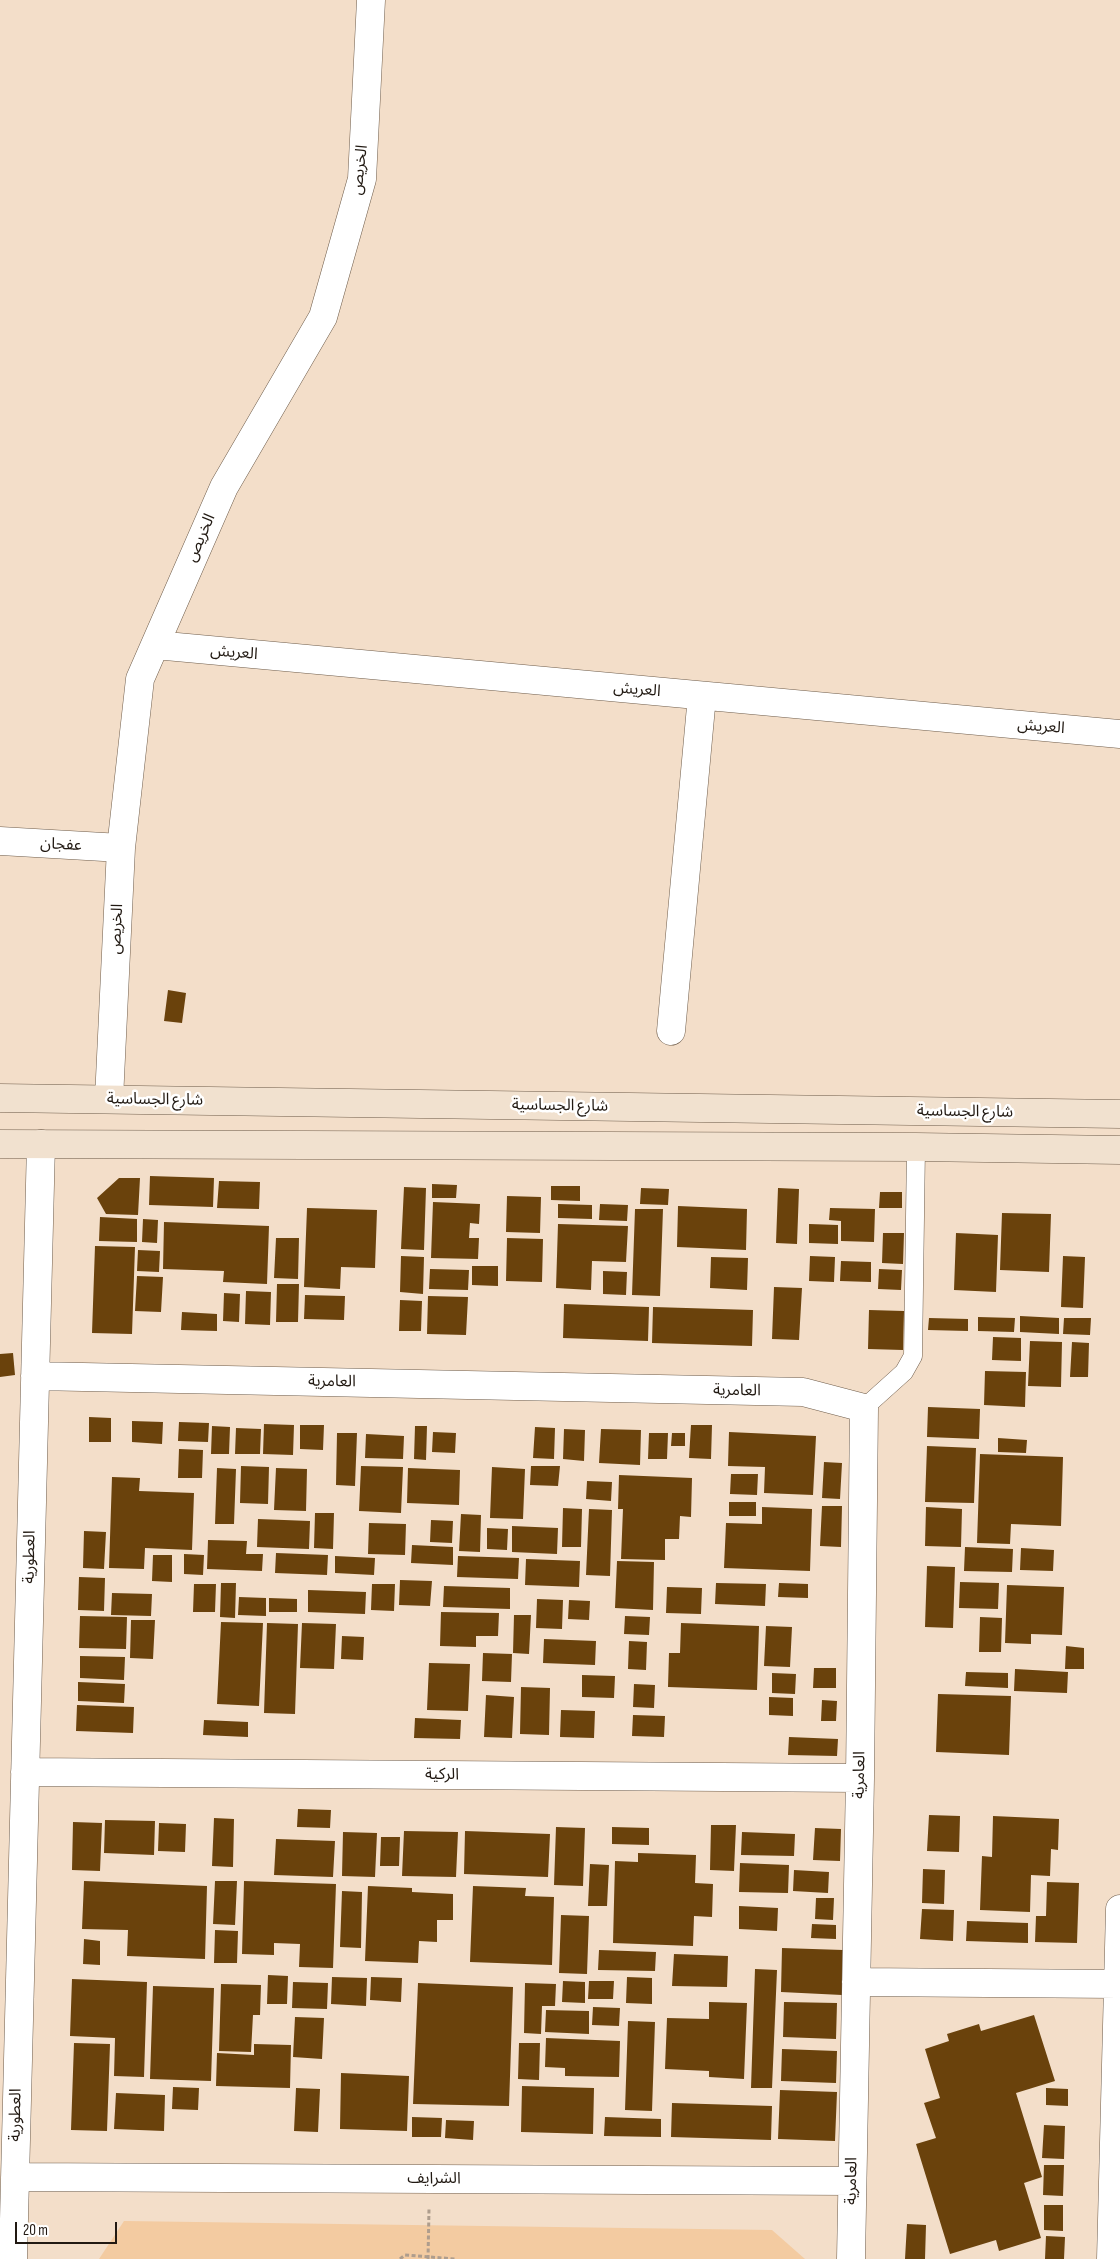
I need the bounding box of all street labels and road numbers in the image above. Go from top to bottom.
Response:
street label: الخريص [347,144,373,196]
street label: الخريص [182,511,220,565]
street label: العريش [210,641,258,665]
street label: العريش [613,678,661,702]
street label: العريش [1017,715,1065,739]
street label: عفجان [40,834,82,856]
street label: الخريص [106,903,128,955]
street label: شارع الجساسية [107,1090,203,1110]
street label: شارع الجساسية [512,1096,608,1116]
street label: شارع الجساسية [917,1102,1013,1122]
street label: العامرية [308,1372,356,1392]
street label: العامرية [713,1381,761,1401]
street label: العطورية [20,1530,40,1584]
street label: العامرية [850,1751,870,1799]
street label: الركية [425,1765,459,1785]
street label: العطورية [6,2088,26,2142]
street label: العامرية [842,2157,862,2205]
street label: الشرايف [407,2169,461,2189]

